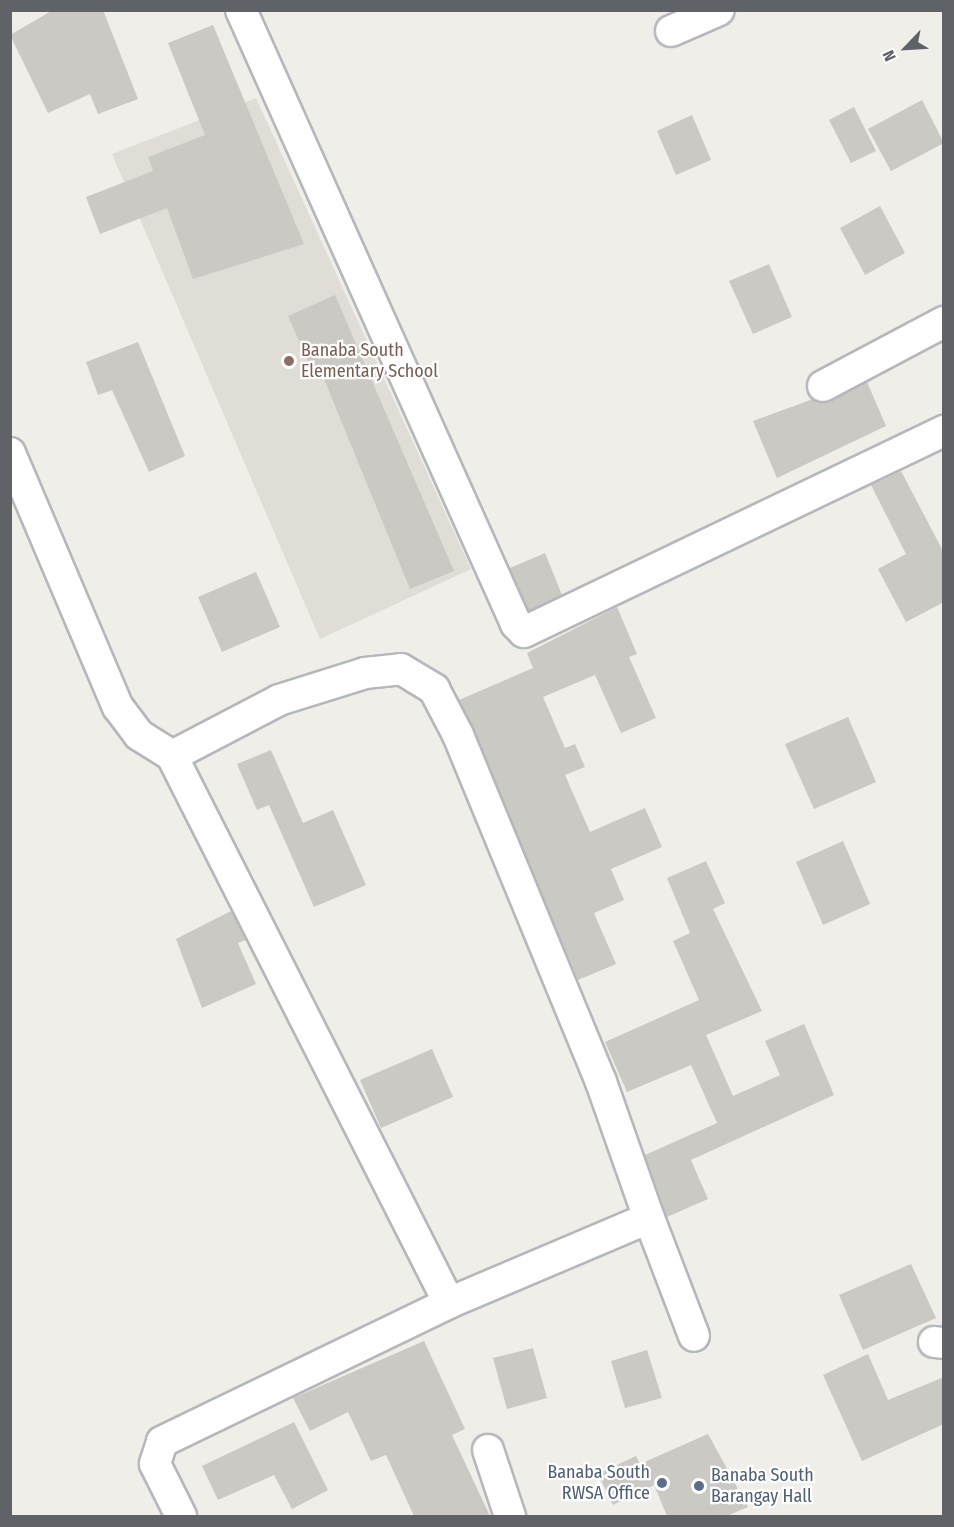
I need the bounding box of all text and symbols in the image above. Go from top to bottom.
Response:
north arrow [876,18,936,78]
text: N [879,47,900,64]
place label: Banaba South Elementary School [301,340,438,382]
marker: Banaba South Elementary School [282,354,296,368]
place label: Banaba South RWSA Office [547,1462,650,1504]
place label: Banaba South Barangay Hall [711,1465,814,1508]
marker: Banaba South RWSA Office [655,1476,669,1490]
marker: Banaba South Barangay Hall [692,1479,706,1493]

